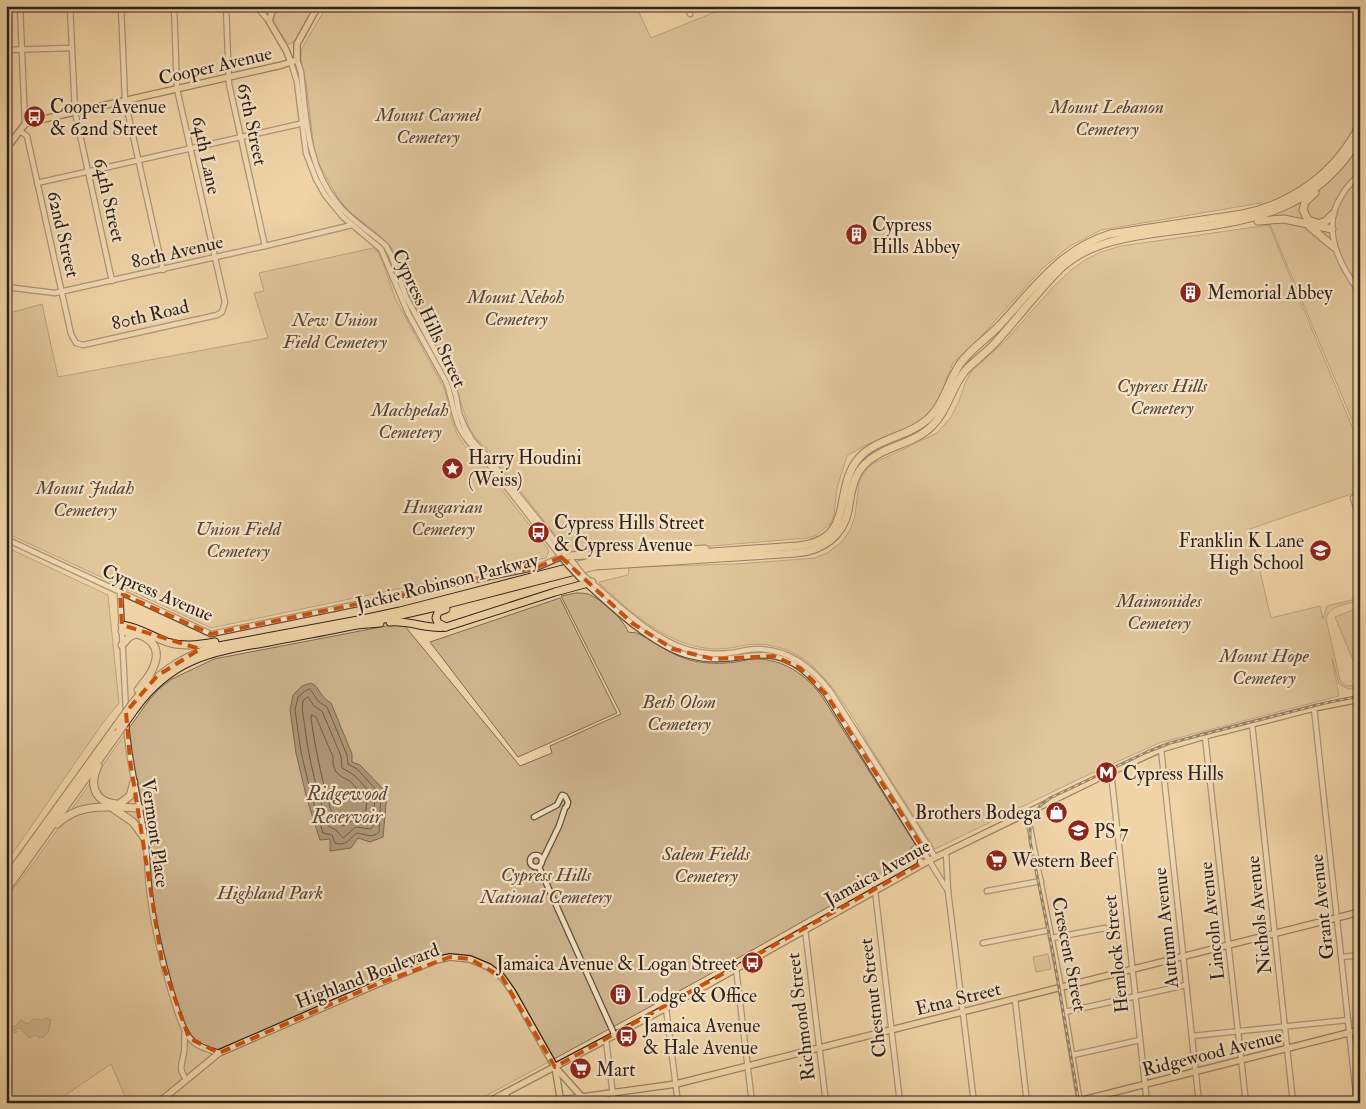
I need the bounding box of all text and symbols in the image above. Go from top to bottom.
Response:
street label: Cooper Avenue [156,41,275,92]
street label: 65th Street [232,81,272,168]
place label: Cooper Avenue & 62nd Street [50,95,166,141]
park label: Mount Lebanon Cemetery [1049,95,1164,141]
park label: Mount Carmel Cemetery [375,103,482,149]
bus stop icon: Cooper Avenue & 62nd Street [22,105,46,129]
street label: 64th Lane [186,114,226,197]
street label: 64th Street [88,156,130,245]
street label: 62nd Street [41,189,85,280]
place label: Cypress Hills Abbey [872,213,961,259]
building icon: Cypress Hills Abbey [844,223,868,247]
street label: 80th Avenue [129,230,226,274]
street label: Cypress Hills Street [386,245,472,392]
building icon: Memorial Abbey [1179,280,1203,304]
place label: Memorial Abbey [1207,281,1333,305]
park label: Mount Neboh Cemetery [466,285,565,331]
street label: 80th Road [109,294,192,335]
park label: New Union Field Cemetery [282,308,388,354]
park label: Cypress Hills Cemetery [1117,374,1208,420]
park label: Machpelah Cemetery [370,398,449,444]
place label: Harry Houdini (Weiss) [468,446,581,492]
place icon: Harry Houdini (Weiss) [440,456,464,480]
park label: Mount Judah Cemetery [35,476,134,522]
park label: Hungarian Cemetery [402,495,483,541]
place label: Cypress Hills Street & Cypress Avenue [554,511,704,558]
park label: Union Field Cemetery [195,517,282,563]
bus stop icon: Cypress Hills Street & Cypress Avenue [526,521,550,545]
place label: Franklin K Lane High School [1178,529,1304,575]
school or university icon: Franklin K Lane High School [1308,539,1332,563]
street label: Jackie Robinson Parkway [353,548,541,616]
street label: Cypress Avenue [98,559,217,628]
park label: Maimonides Cemetery [1115,589,1202,635]
park label: Mount Hope Cemetery [1218,644,1309,690]
park label: Beth Olom Cemetery [641,690,716,736]
metro station icon: Cypress Hills [1095,761,1119,785]
place label: Cypress Hills [1123,762,1224,787]
street label: Vermont Place [135,777,175,889]
water label: Ridgewood Reservoir [306,781,389,829]
shop icon: Brothers Bodega [1045,800,1069,824]
place label: Brothers Bodega [915,801,1041,825]
school or university icon: PS 7 [1066,819,1090,843]
place label: PS 7 [1094,820,1129,844]
street label: Jamaica Avenue [820,834,935,912]
park label: Salem Fields Cemetery [661,842,751,888]
supermarket icon: Western Beef [984,848,1008,872]
place label: Western Beef [1011,849,1116,873]
street label: Grant Avenue [1305,853,1339,961]
street label: Nichols Avenue [1241,854,1277,975]
street label: Lincoln Avenue [1194,860,1230,981]
park label: Cypress Hills National Cemetery [479,863,612,909]
street label: Autumn Avenue [1148,866,1184,990]
park label: Highland Park [216,881,323,905]
street label: Hemlock Street [1098,894,1134,1014]
street label: Crescent Street [1046,895,1092,1014]
street label: Highland Boulevard [292,937,443,1014]
street label: Chestnut Street [854,937,892,1059]
bus stop icon: Jamaica Avenue & Logan Street [741,951,765,975]
street label: Richmond Street [781,951,821,1082]
place label: Jamaica Avenue & Logan Street [495,952,737,976]
street label: Etna Street [913,977,1003,1021]
building icon: Lodge & Office [609,983,633,1007]
place label: Lodge & Office [637,984,757,1008]
place label: Jamaica Avenue & Hale Avenue [642,1014,760,1060]
bus stop icon: Jamaica Avenue & Hale Avenue [615,1024,639,1048]
street label: Ridgewood Avenue [1140,1024,1285,1082]
supermarket icon: Mart [568,1057,592,1081]
place label: Mart [596,1058,635,1082]

